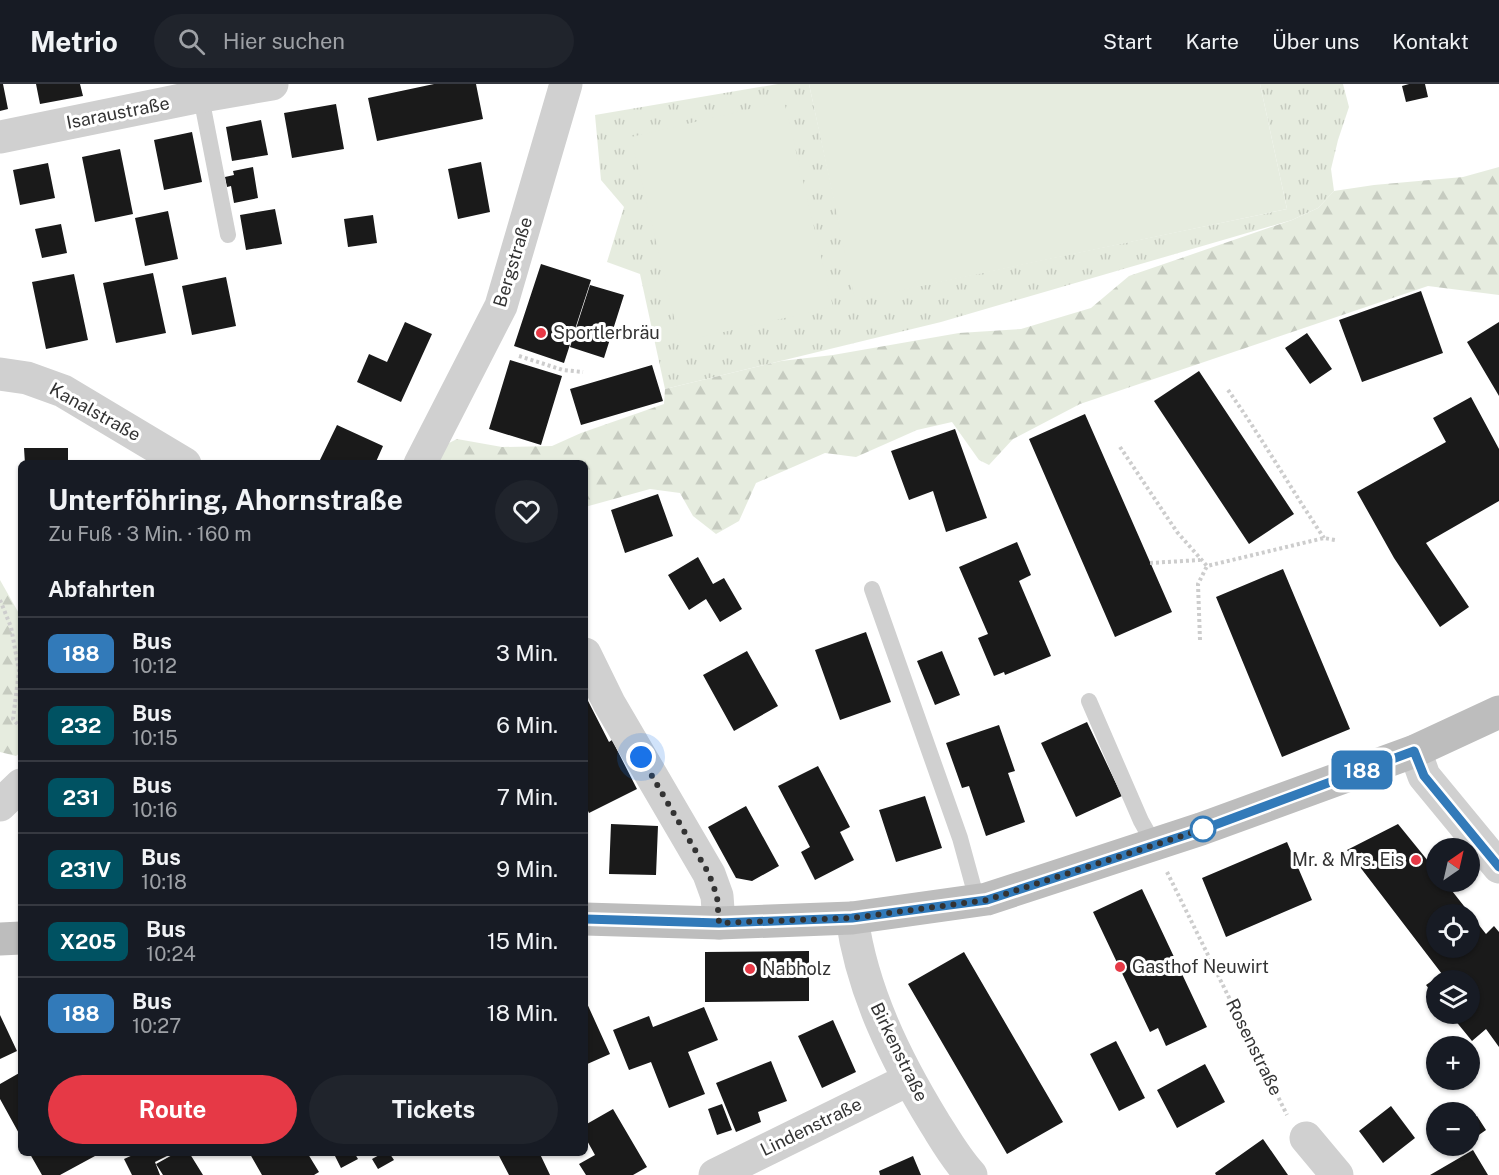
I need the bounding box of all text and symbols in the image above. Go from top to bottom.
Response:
search box [154,14,574,68]
text: Metrio [30,25,118,58]
icon: search [175,25,208,58]
text: Hier suchen [223,28,345,54]
text: Start [1103,29,1152,54]
text: Karte [1185,29,1239,54]
text: Über uns [1272,29,1359,54]
text: Kontakt [1392,29,1469,54]
street label: Isaraustraße [65,92,171,133]
street label: Bergstraße [489,214,536,310]
place label: Sportlerbräu [553,322,660,343]
marker: Sportlerbräu [534,326,548,340]
street label: Kanalstraße [46,378,144,445]
button: heart [495,480,558,543]
text: Unterföhring, Ahornstraße [48,483,403,516]
text: Zu Fuß · 3 Min. · 160 m [48,522,252,546]
text: Abfahrten [48,576,155,602]
text: Bus [132,628,172,654]
text: 3 Min. [496,640,558,666]
text: 188 [62,641,100,666]
text: 10:12 [132,654,177,678]
text: Bus [132,700,172,726]
text: 6 Min. [496,712,558,738]
text: 232 [61,713,101,738]
text: 10:15 [132,726,178,750]
your location [626,742,656,772]
line badge: 188 [1328,750,1396,790]
text: 188 [1343,758,1381,783]
text: Bus [132,772,172,798]
text: 7 Min. [497,784,558,810]
text: 231 [63,785,99,810]
text: 10:16 [132,798,177,822]
unlabelled marker [1190,816,1216,842]
north arrow [1426,838,1480,892]
map controls [1426,838,1480,1156]
text: Bus [141,844,181,870]
place label: Mr. & Mrs. Eis [1292,849,1404,870]
marker: Mr. & Mrs. Eis [1409,853,1423,867]
text: 9 Min. [496,856,558,882]
text: 231V [60,857,111,882]
text: 10:18 [141,870,187,894]
button: locate [1426,904,1480,958]
text: Bus [146,916,186,942]
text: 15 Min. [487,928,558,954]
text: X205 [60,929,116,954]
text: 10:24 [146,942,196,966]
place label: Gasthof Neuwirt [1132,956,1269,977]
place label: Nabholz [762,958,831,979]
marker: Gasthof Neuwirt [1113,960,1127,974]
marker: Nabholz [743,962,757,976]
button: layers [1426,970,1480,1024]
text: Bus [132,988,172,1014]
street label: Rosenstraße [1222,995,1287,1099]
street label: Birkenstraße [867,999,932,1105]
text: 18 Min. [487,1000,558,1026]
text: 188 [62,1001,100,1026]
text: 10:27 [132,1014,181,1038]
button: + [1426,1036,1480,1090]
button: Route [48,1075,297,1144]
button: Tickets [309,1075,558,1144]
street label: Lindenstraße [757,1093,865,1160]
button: − [1426,1102,1480,1156]

